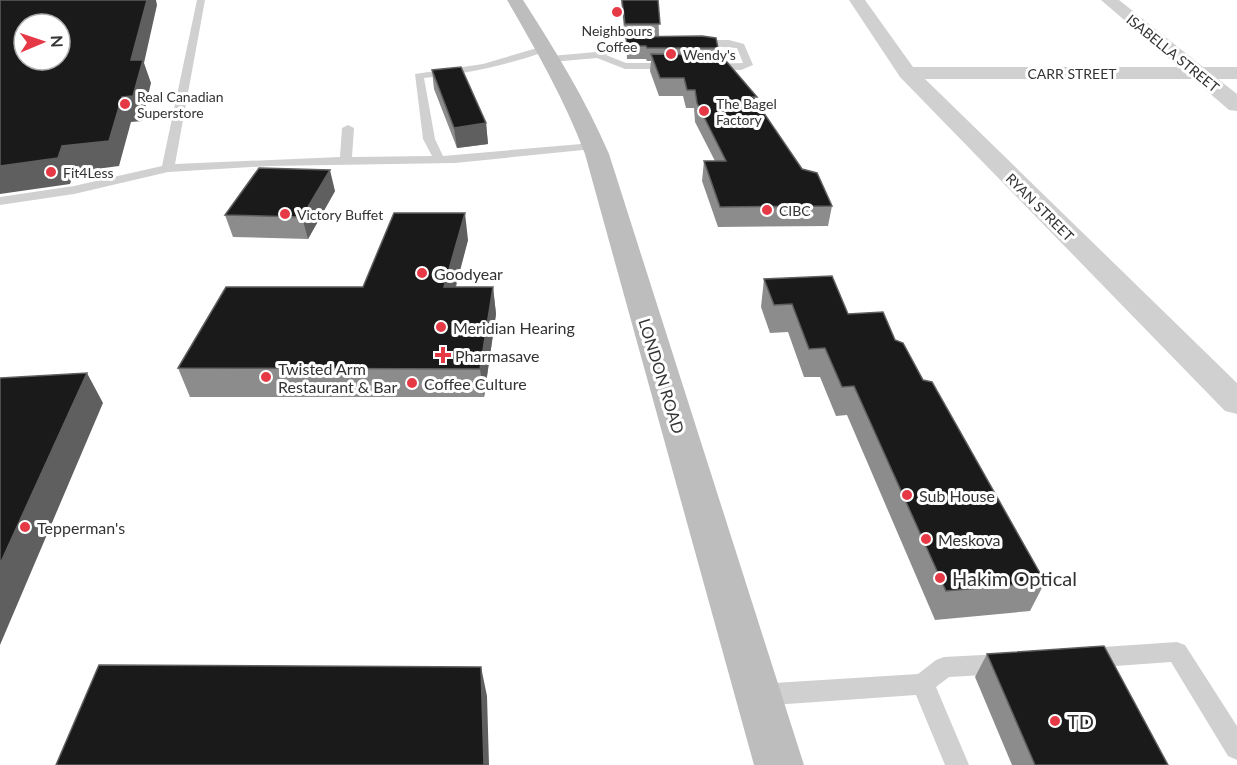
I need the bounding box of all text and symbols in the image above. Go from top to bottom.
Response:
marker: Neighbours Coffee [610,5,624,19]
street label: ISABELLA STREET [1123,11,1223,96]
north arrow [12,12,72,72]
place label: Neighbours Coffee [581,22,653,55]
text: N [48,35,67,48]
place label: Wendy's [683,46,736,63]
marker: Wendy's [664,47,678,61]
street label: CARR STREET [1027,65,1117,82]
place label: Real Canadian Superstore [137,88,224,121]
place label: The Bagel Factory [716,95,777,128]
marker: Real Canadian Superstore [118,97,132,111]
marker: The Bagel Factory [697,104,711,118]
place label: Fit4Less [63,164,114,181]
marker: Fit4Less [44,165,58,179]
street label: RYAN STREET [1003,170,1078,245]
place label: CIBC [779,202,811,219]
marker: CIBC [760,203,774,217]
place label: Victory Buffet [297,206,383,223]
marker: Victory Buffet [278,207,292,221]
place label: Goodyear [434,264,503,283]
marker: Goodyear [415,266,429,280]
street label: LONDON ROAD [635,316,689,436]
place label: Meridian Hearing [453,318,575,337]
marker: Meridian Hearing [434,320,448,334]
place label: Pharmasave [455,346,540,365]
marker: Pharmasave [436,348,450,362]
place label: Twisted Arm Restaurant & Bar [278,359,397,396]
marker: Twisted Arm Restaurant & Bar [259,370,273,384]
place label: Coffee Culture [424,374,527,393]
marker: Coffee Culture [405,376,419,390]
place label: Sub House [919,486,995,505]
marker: Sub House [900,488,914,502]
place label: Tepperman's [37,518,125,537]
marker: Tepperman's [18,520,32,534]
place label: Meskova [938,530,1001,549]
marker: Meskova [919,532,933,546]
place label: Hakim Optical [952,566,1077,590]
marker: Hakim Optical [933,571,947,585]
place label: TD [1067,709,1094,733]
marker: TD [1048,714,1062,728]

